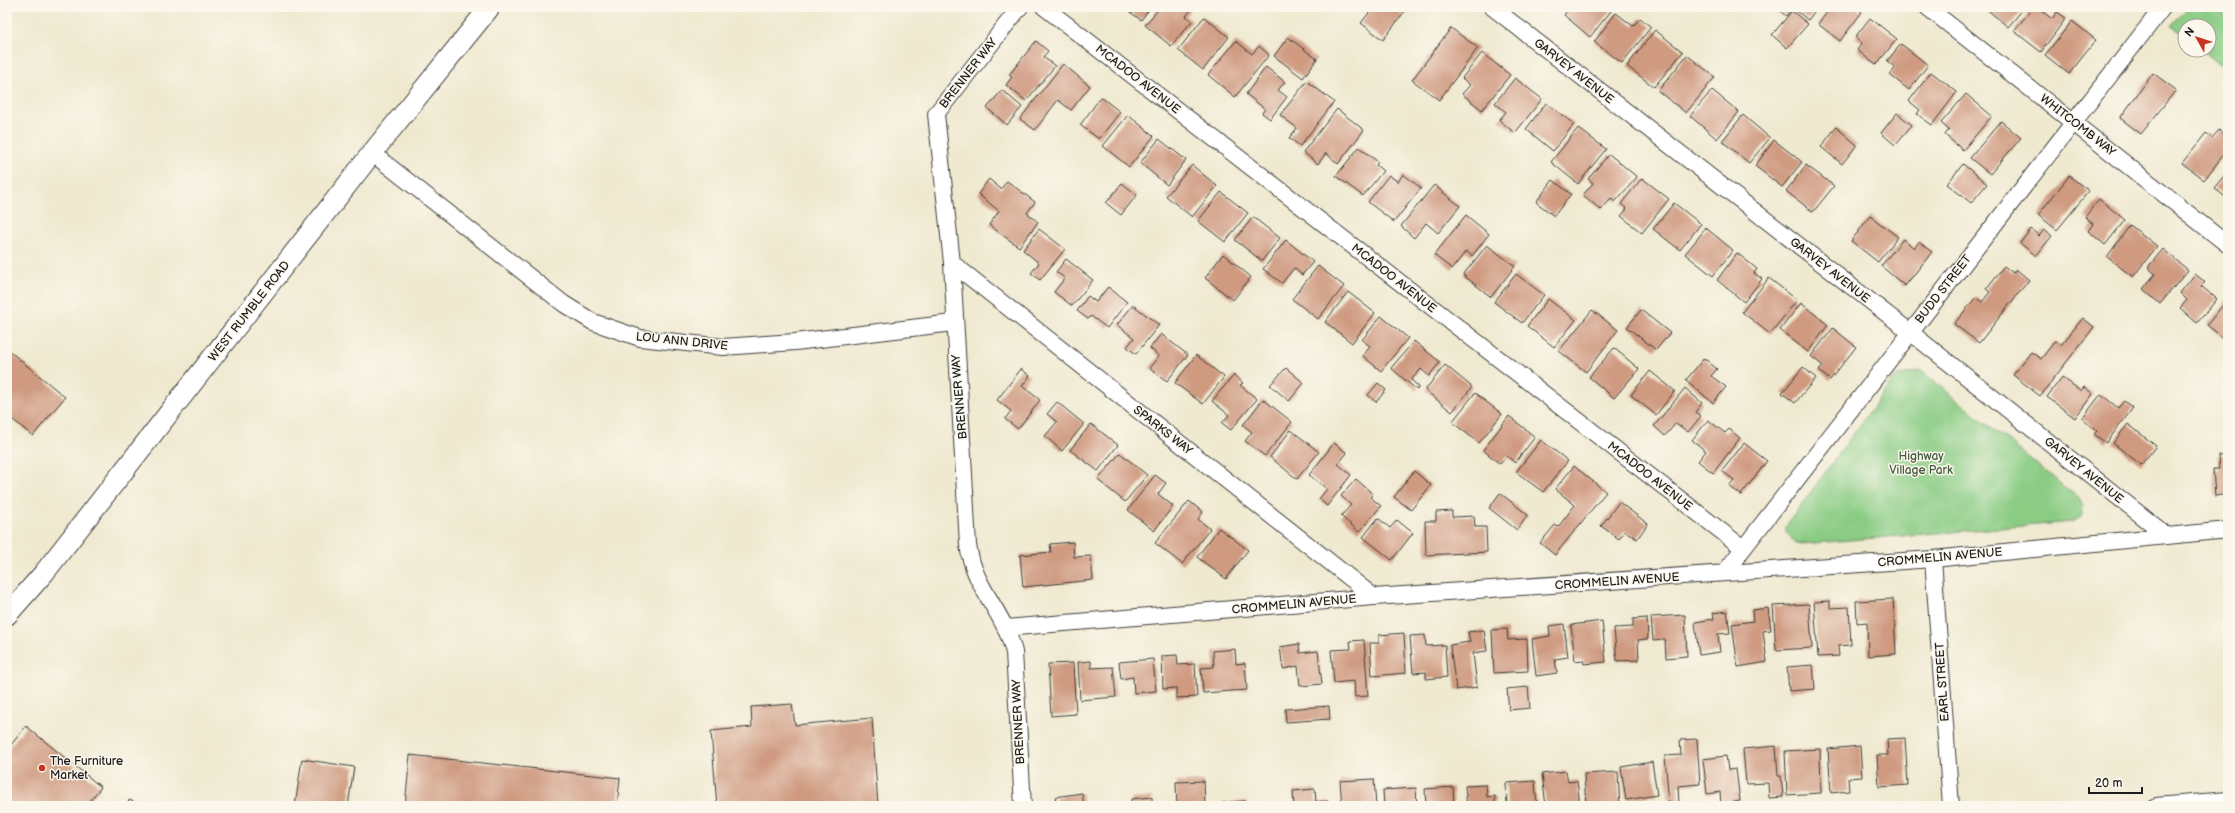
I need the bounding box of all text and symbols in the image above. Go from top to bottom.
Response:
north arrow [2177,18,2217,58]
text: N [2182,25,2197,39]
street label: BRENNER WAY [936,34,1001,111]
street label: GARVEY AVENUE [1531,35,1617,107]
street label: MCADOO AVENUE [1092,42,1183,117]
street label: WHITCOMB WAY [2037,91,2119,160]
street label: GARVEY AVENUE [1787,234,1873,306]
street label: MCADOO AVENUE [1348,241,1439,316]
street label: BUDD STREET [1912,251,1975,327]
street label: WEST RUMBLE ROAD [205,258,294,365]
street label: LOU ANN DRIVE [635,329,729,354]
street label: BRENNER WAY [948,353,971,440]
street label: SPARKS WAY [1130,403,1196,459]
street label: GARVEY AVENUE [2041,434,2126,507]
street label: MCADOO AVENUE [1604,439,1695,514]
park label: Highway Village Park [1889,449,1953,478]
street label: CROMMELIN AVENUE [1877,545,2003,570]
street label: CROMMELIN AVENUE [1554,570,1680,593]
street label: CROMMELIN AVENUE [1231,592,1357,617]
street label: EARL STREET [1932,641,1953,722]
street label: BRENNER WAY [1009,678,1028,765]
place label: The Furniture Market [50,754,123,783]
marker: The Furniture Market [37,763,47,773]
scale bar [2089,769,2142,795]
text: 20 m [2095,776,2122,791]

